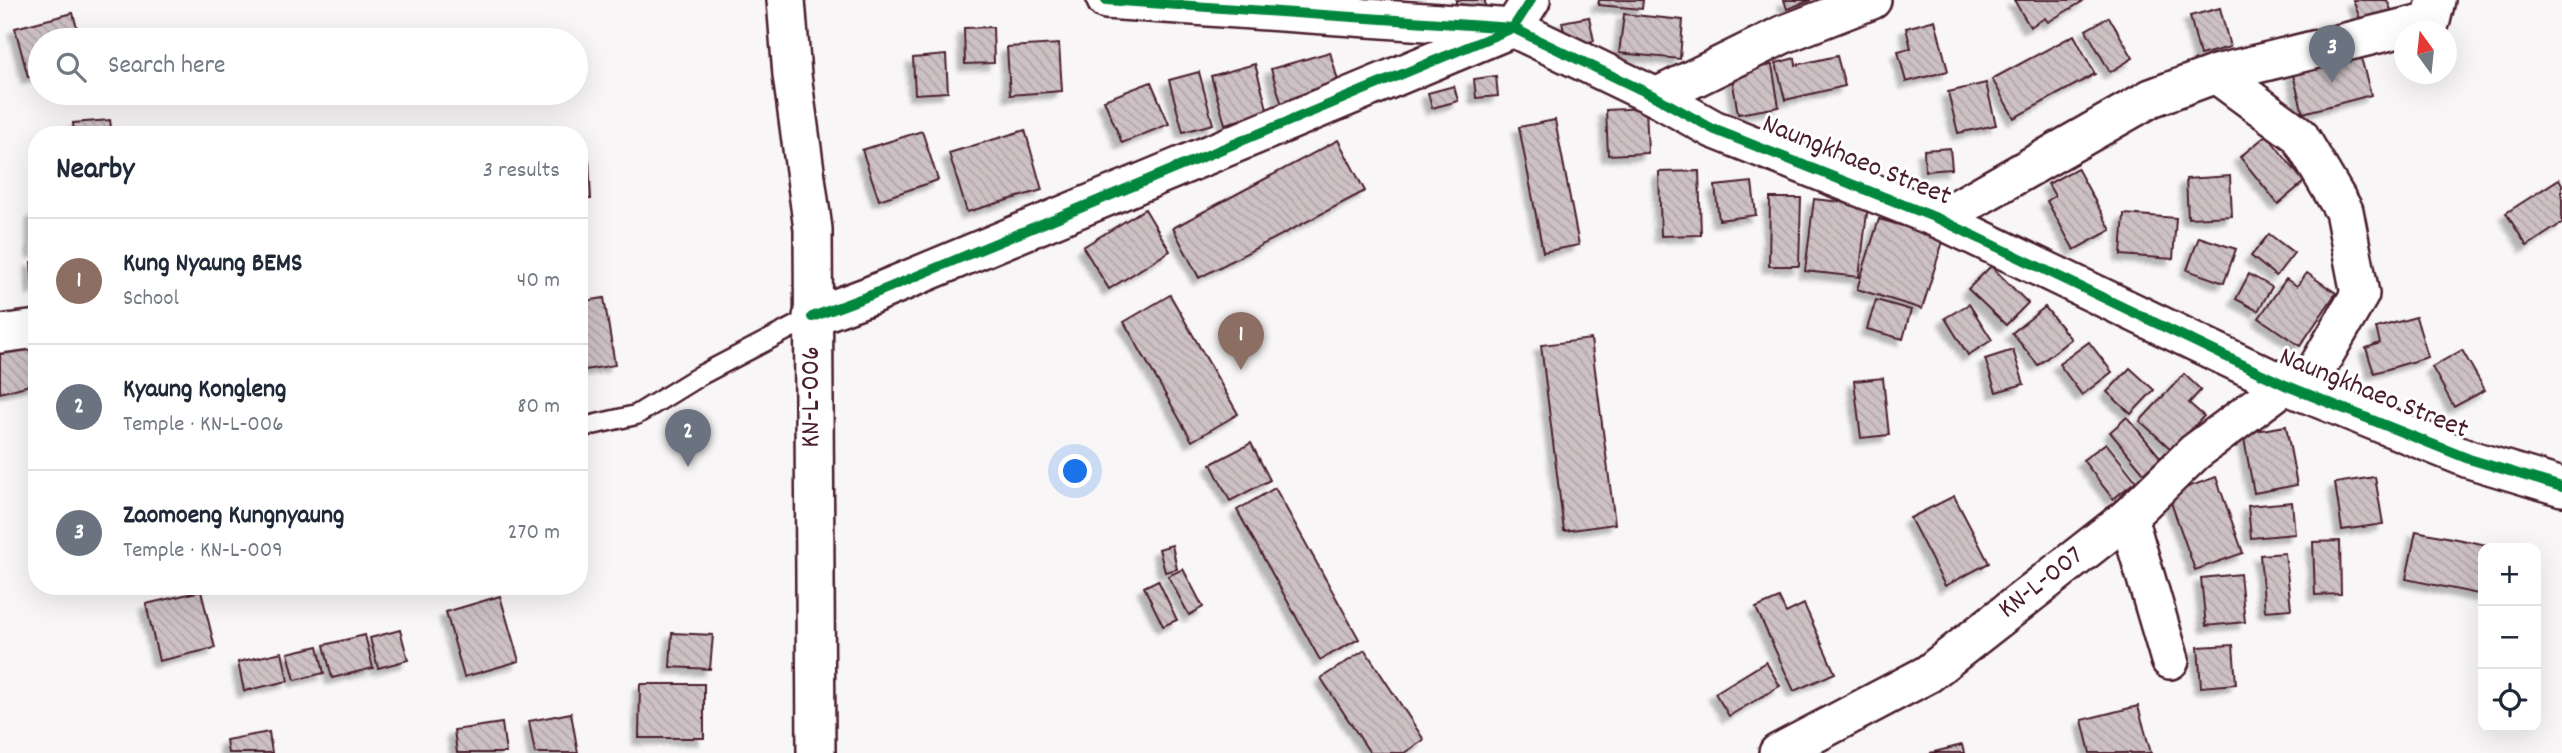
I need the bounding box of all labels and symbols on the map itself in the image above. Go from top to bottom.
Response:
north arrow [2394,21,2457,84]
pin: 3 [2309,25,2355,83]
street label: Naungkhaeo Street [1755,106,1957,218]
pin: 1 [1218,312,1264,370]
street label: Naungkhaeo Street [2272,339,2474,451]
street label: KN-L-006 [793,346,833,448]
pin: 2 [665,409,711,467]
your location [1058,454,1092,488]
street label: KN-L-007 [1991,538,2093,630]

